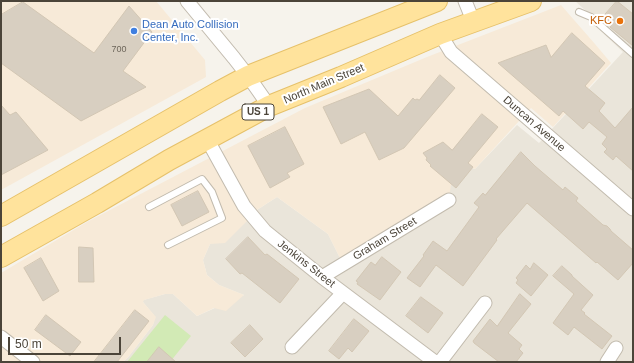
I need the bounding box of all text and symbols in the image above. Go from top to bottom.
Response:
place label: KFC [590,14,612,28]
marker: KFC [615,16,625,26]
place label: Dean Auto Collision Center, Inc. [142,18,239,44]
marker: Dean Auto Collision Center, Inc. [129,26,139,36]
house number: 700 [111,45,127,55]
street label: North Main Street [282,61,366,107]
street label: Duncan Avenue [500,93,568,155]
road number: US 1 [242,104,274,120]
street label: Graham Street [351,215,419,263]
street label: Jenkins Street [274,237,338,291]
scale bar [10,329,123,355]
text: 50 m [15,337,42,351]

